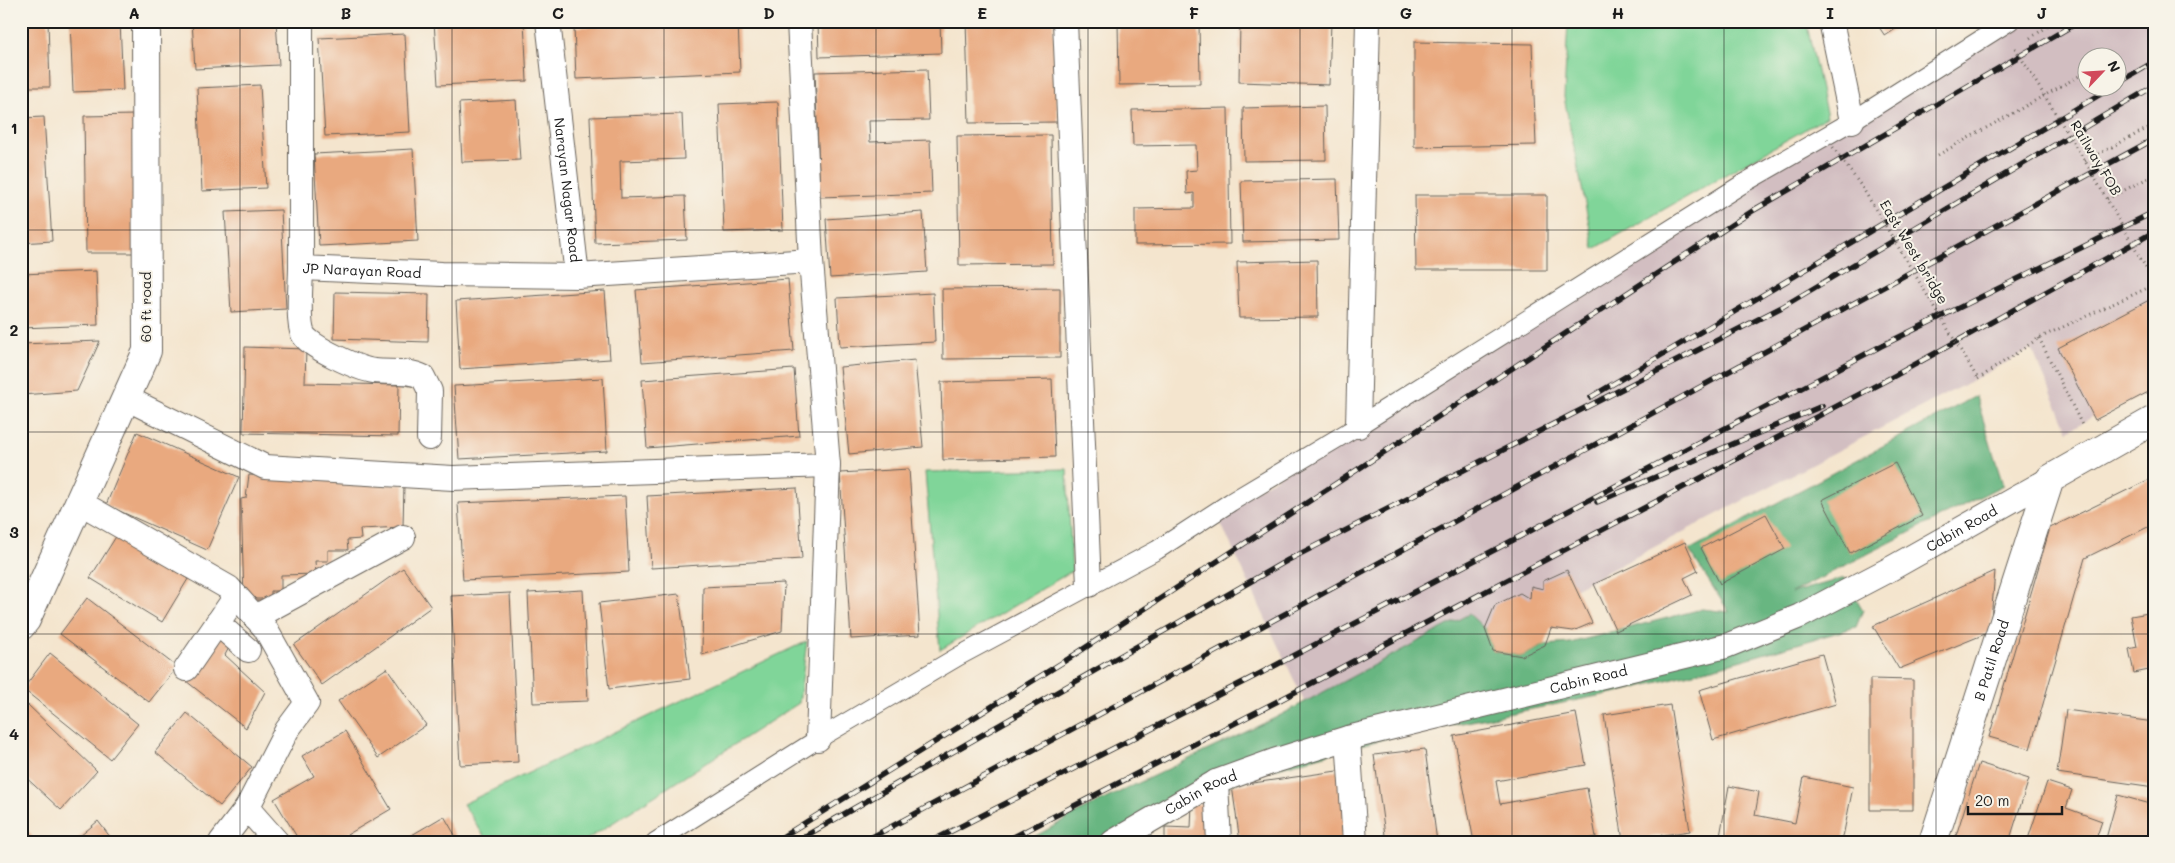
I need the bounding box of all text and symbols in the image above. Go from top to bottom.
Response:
text: A [128,2,140,23]
text: B [341,2,351,23]
text: C [552,2,564,23]
text: D [763,2,775,23]
text: E [977,2,987,23]
text: F [1189,2,1199,23]
text: G [1400,2,1412,23]
text: H [1612,2,1624,23]
text: I [1826,2,1834,23]
text: J [2037,2,2047,23]
north arrow [2078,48,2128,98]
text: N [2103,57,2125,75]
street label: Narayan Nagar Road [550,116,585,263]
text: 1 [10,117,18,138]
street label: Railway FOB [2067,117,2126,199]
street label: East West bridge [1876,196,1953,307]
street label: JP Narayan Road [302,258,422,282]
street label: 60 ft road [136,272,155,342]
text: 2 [10,319,19,340]
street label: Cabin Road [1922,501,2001,556]
text: 3 [9,521,19,542]
street label: B Patil Road [1969,617,2013,703]
street label: Cabin Road [1548,660,1629,698]
text: 4 [9,723,19,744]
street label: Cabin Road [1161,765,1239,819]
scale bar [1968,783,2061,815]
text: 20 m [1975,790,2009,810]

